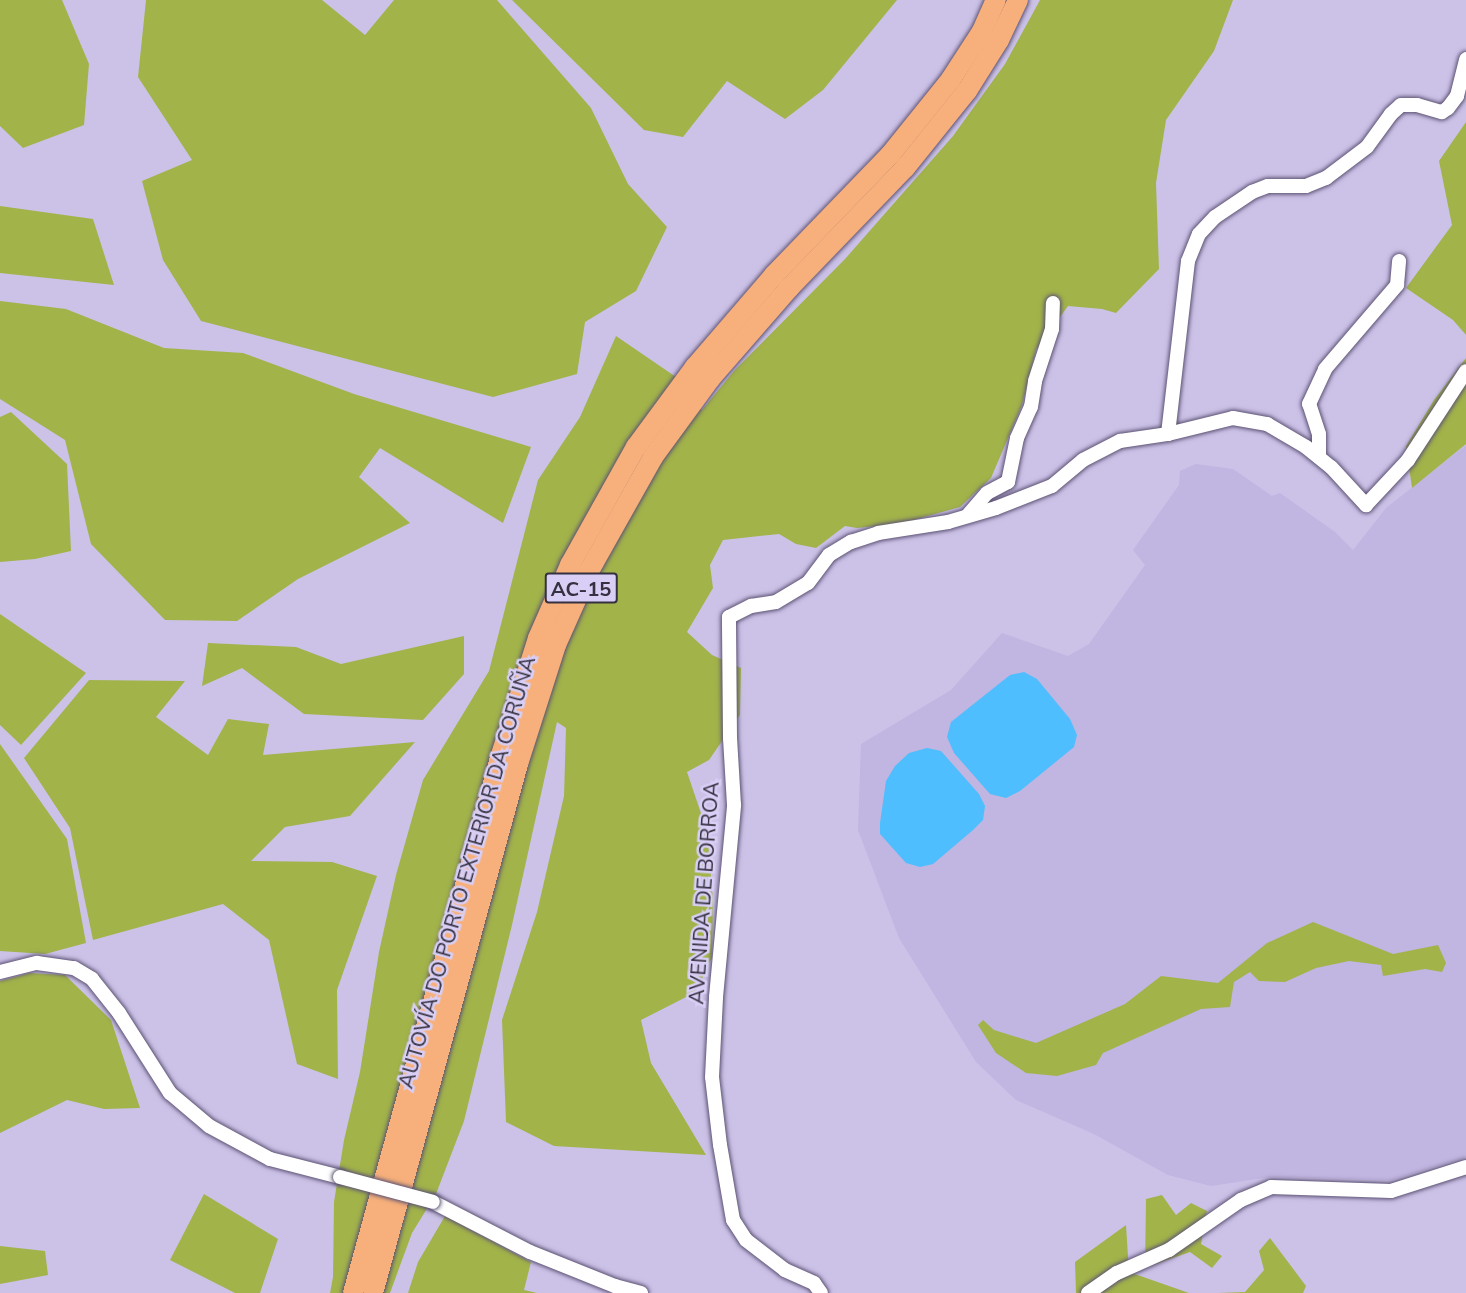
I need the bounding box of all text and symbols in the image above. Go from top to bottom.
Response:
road number: AC-15 [544,571,618,605]
street label: AUTOVÍA DO PORTO EXTERIOR DA CORUÑA [392,653,540,1091]
street label: AVENIDA DE BORROA [683,781,723,1005]

